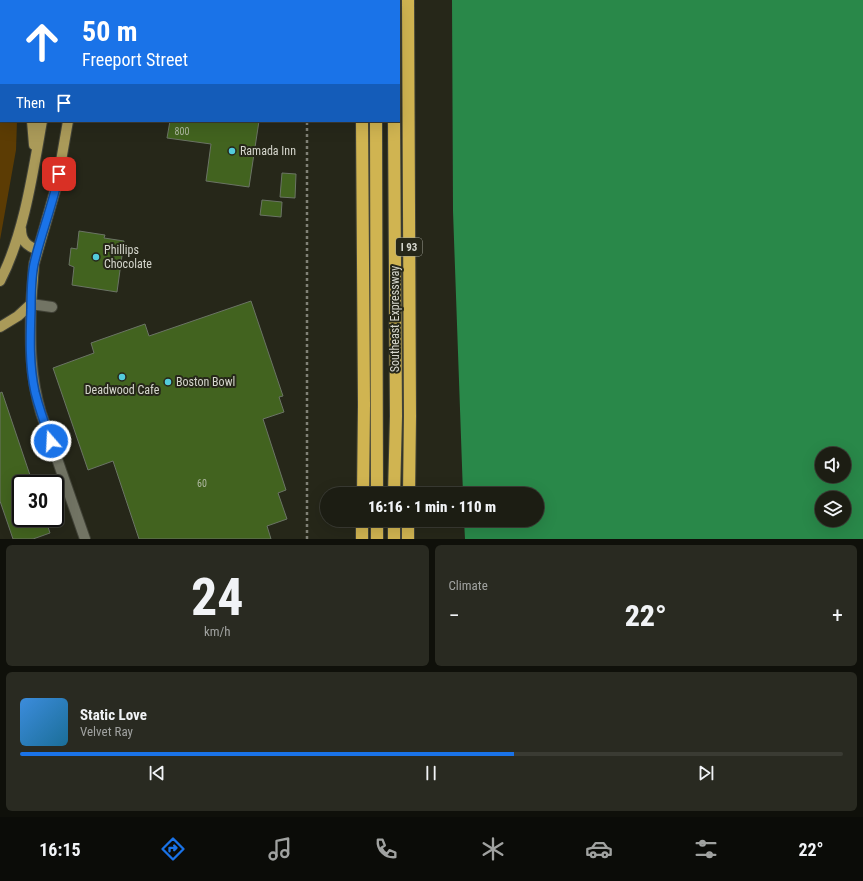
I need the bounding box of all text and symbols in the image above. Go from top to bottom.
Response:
text: 50 m [82,15,138,48]
icon: ahead [16,16,68,68]
text: Freeport Street [82,49,188,70]
icon: arrive [53,92,75,114]
text: Then [16,94,45,112]
house number: 800 [175,126,189,137]
place label: Ramada Inn [240,144,296,158]
marker: Ramada Inn [227,146,237,156]
pin [42,157,76,191]
icon: arrive [48,163,70,185]
road number: I 93 [396,238,422,256]
place label: Phillips Chocolate [104,243,152,271]
marker: Phillips Chocolate [91,252,101,262]
street label: Southeast Expressway [388,266,402,372]
marker: Deadwood Cafe [117,372,127,382]
place label: Boston Bowl [176,375,235,389]
marker: Boston Bowl [163,377,173,387]
place label: Deadwood Cafe [85,383,160,397]
position arrow [30,420,72,462]
map controls [815,447,851,527]
button: sound [815,447,851,483]
speed limit sign: 30 [12,475,64,527]
house number: 60 [197,478,207,489]
button: layers [815,491,851,527]
text: 16:16 · 1 min · 110 m [368,498,496,516]
text: 24 [191,567,244,628]
text: Climate [449,578,488,593]
text: 22° [625,598,667,633]
text: − [449,603,460,628]
text: + [832,603,843,628]
text: km/h [204,624,231,639]
text: Static Love [80,706,147,724]
text: Velvet Ray [80,724,133,739]
icon: previous [146,762,168,784]
icon: pause [420,762,442,784]
icon: next [695,762,717,784]
icon: directions [159,835,187,863]
icon: music [266,835,294,863]
icon: phone [372,835,400,863]
icon: climate [479,835,507,863]
icon: car [585,835,613,863]
icon: filters [692,835,720,863]
text: 16:15 [39,839,81,860]
text: 22° [798,839,824,860]

